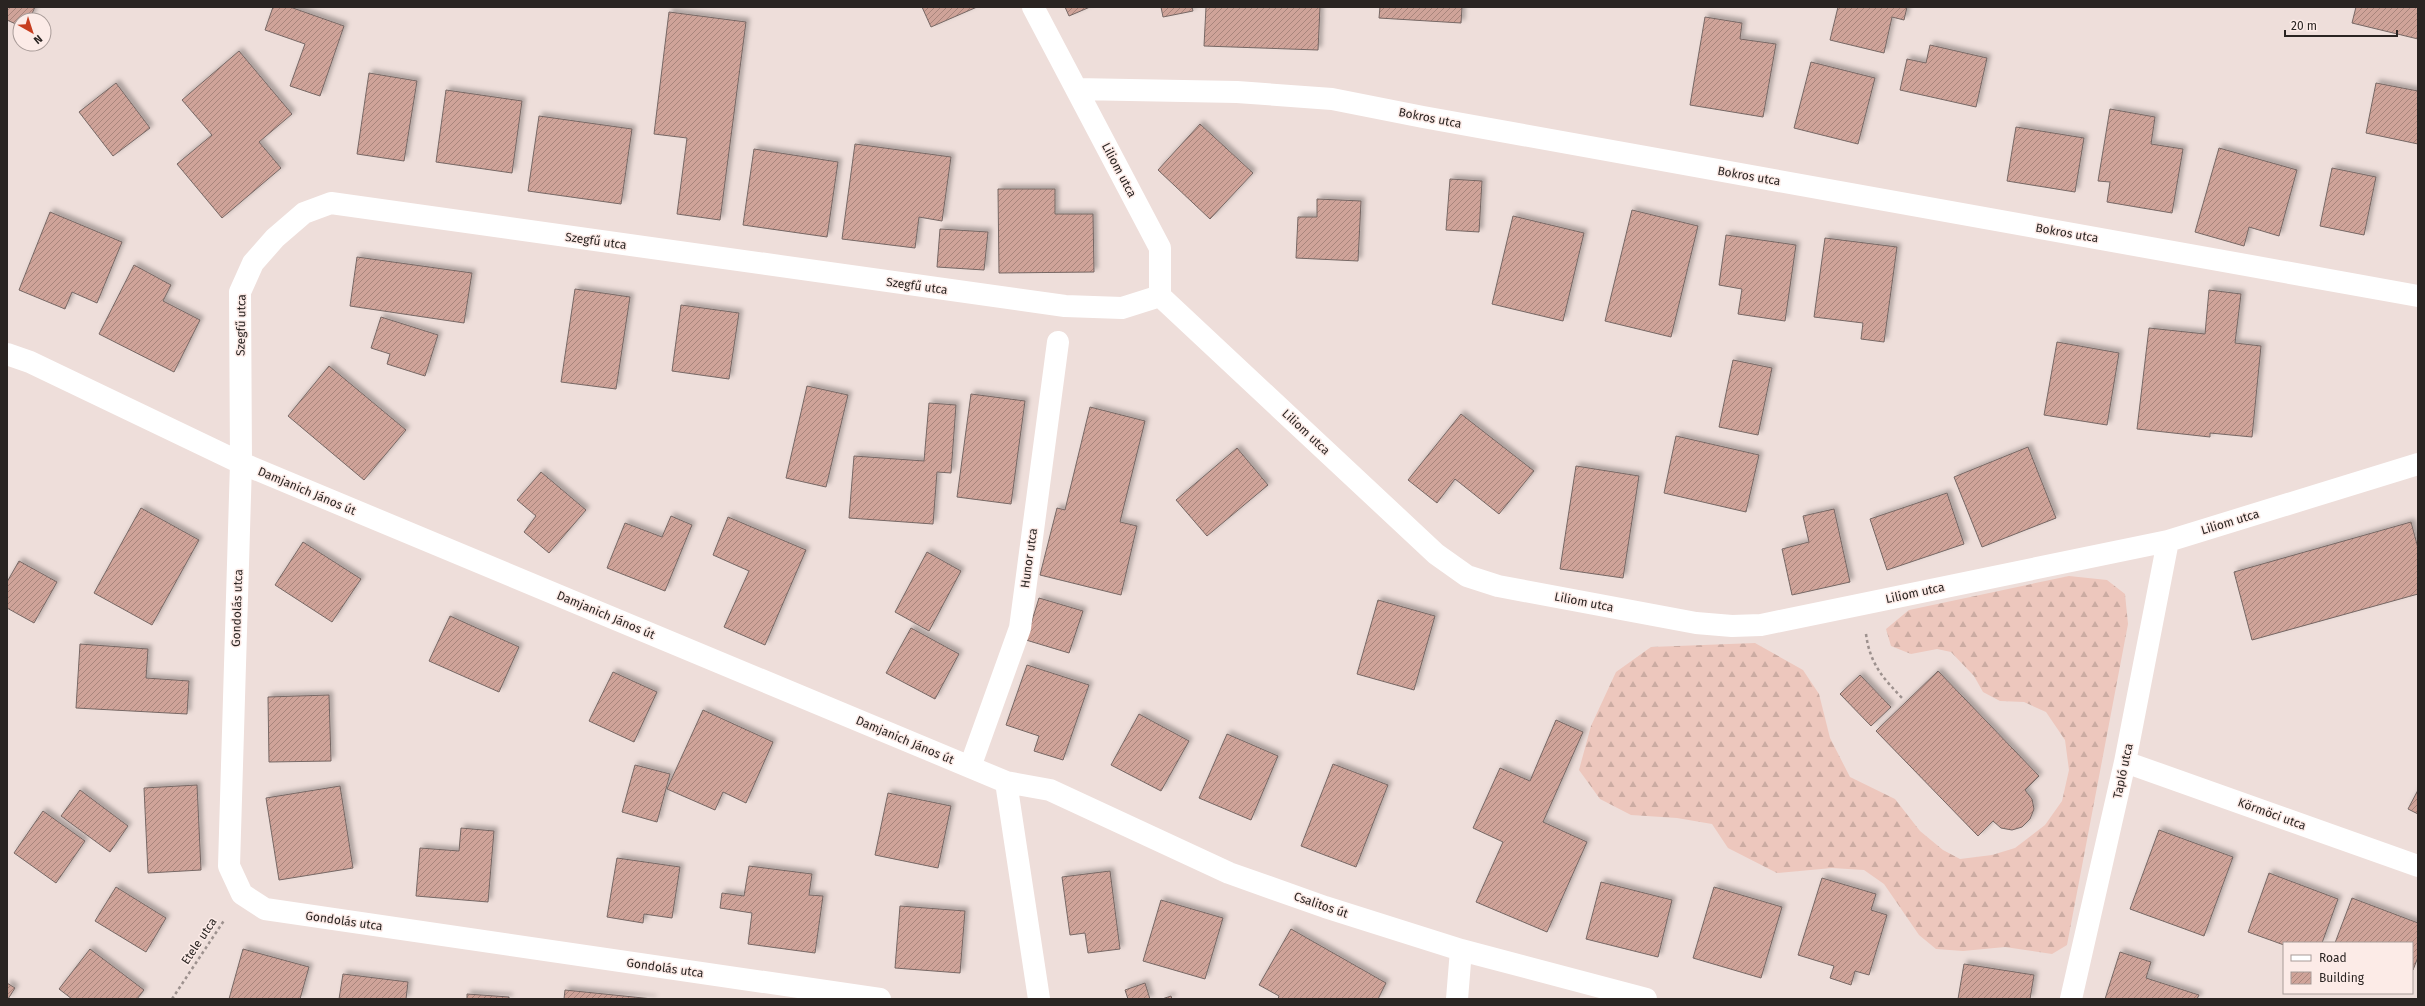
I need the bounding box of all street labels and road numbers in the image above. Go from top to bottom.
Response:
street label: Bokros utca [1397,105,1463,131]
street label: Liliom utca [1099,140,1139,200]
street label: Bokros utca [1716,164,1782,188]
street label: Bokros utca [2034,221,2100,245]
street label: Szegfű utca [564,230,628,252]
street label: Szegfű utca [885,275,949,297]
street label: Szegfű utca [233,294,249,356]
street label: Liliom utca [1279,406,1333,458]
street label: Damjanich János út [256,464,359,518]
street label: Liliom utca [2199,507,2261,537]
street label: Hunor utca [1018,527,1040,589]
street label: Gondolás utca [229,569,245,647]
street label: Liliom utca [1884,580,1946,606]
street label: Damjanich János út [555,588,658,642]
street label: Liliom utca [1553,589,1615,615]
street label: Damjanich János út [854,713,957,767]
street label: Tapló utca [2110,742,2136,800]
street label: Körmöci utca [2236,795,2308,833]
street label: Csalitos út [1292,889,1351,921]
street label: Gondolás utca [305,909,383,933]
street label: Etele utca [178,915,220,967]
street label: Gondolás utca [626,956,704,980]

